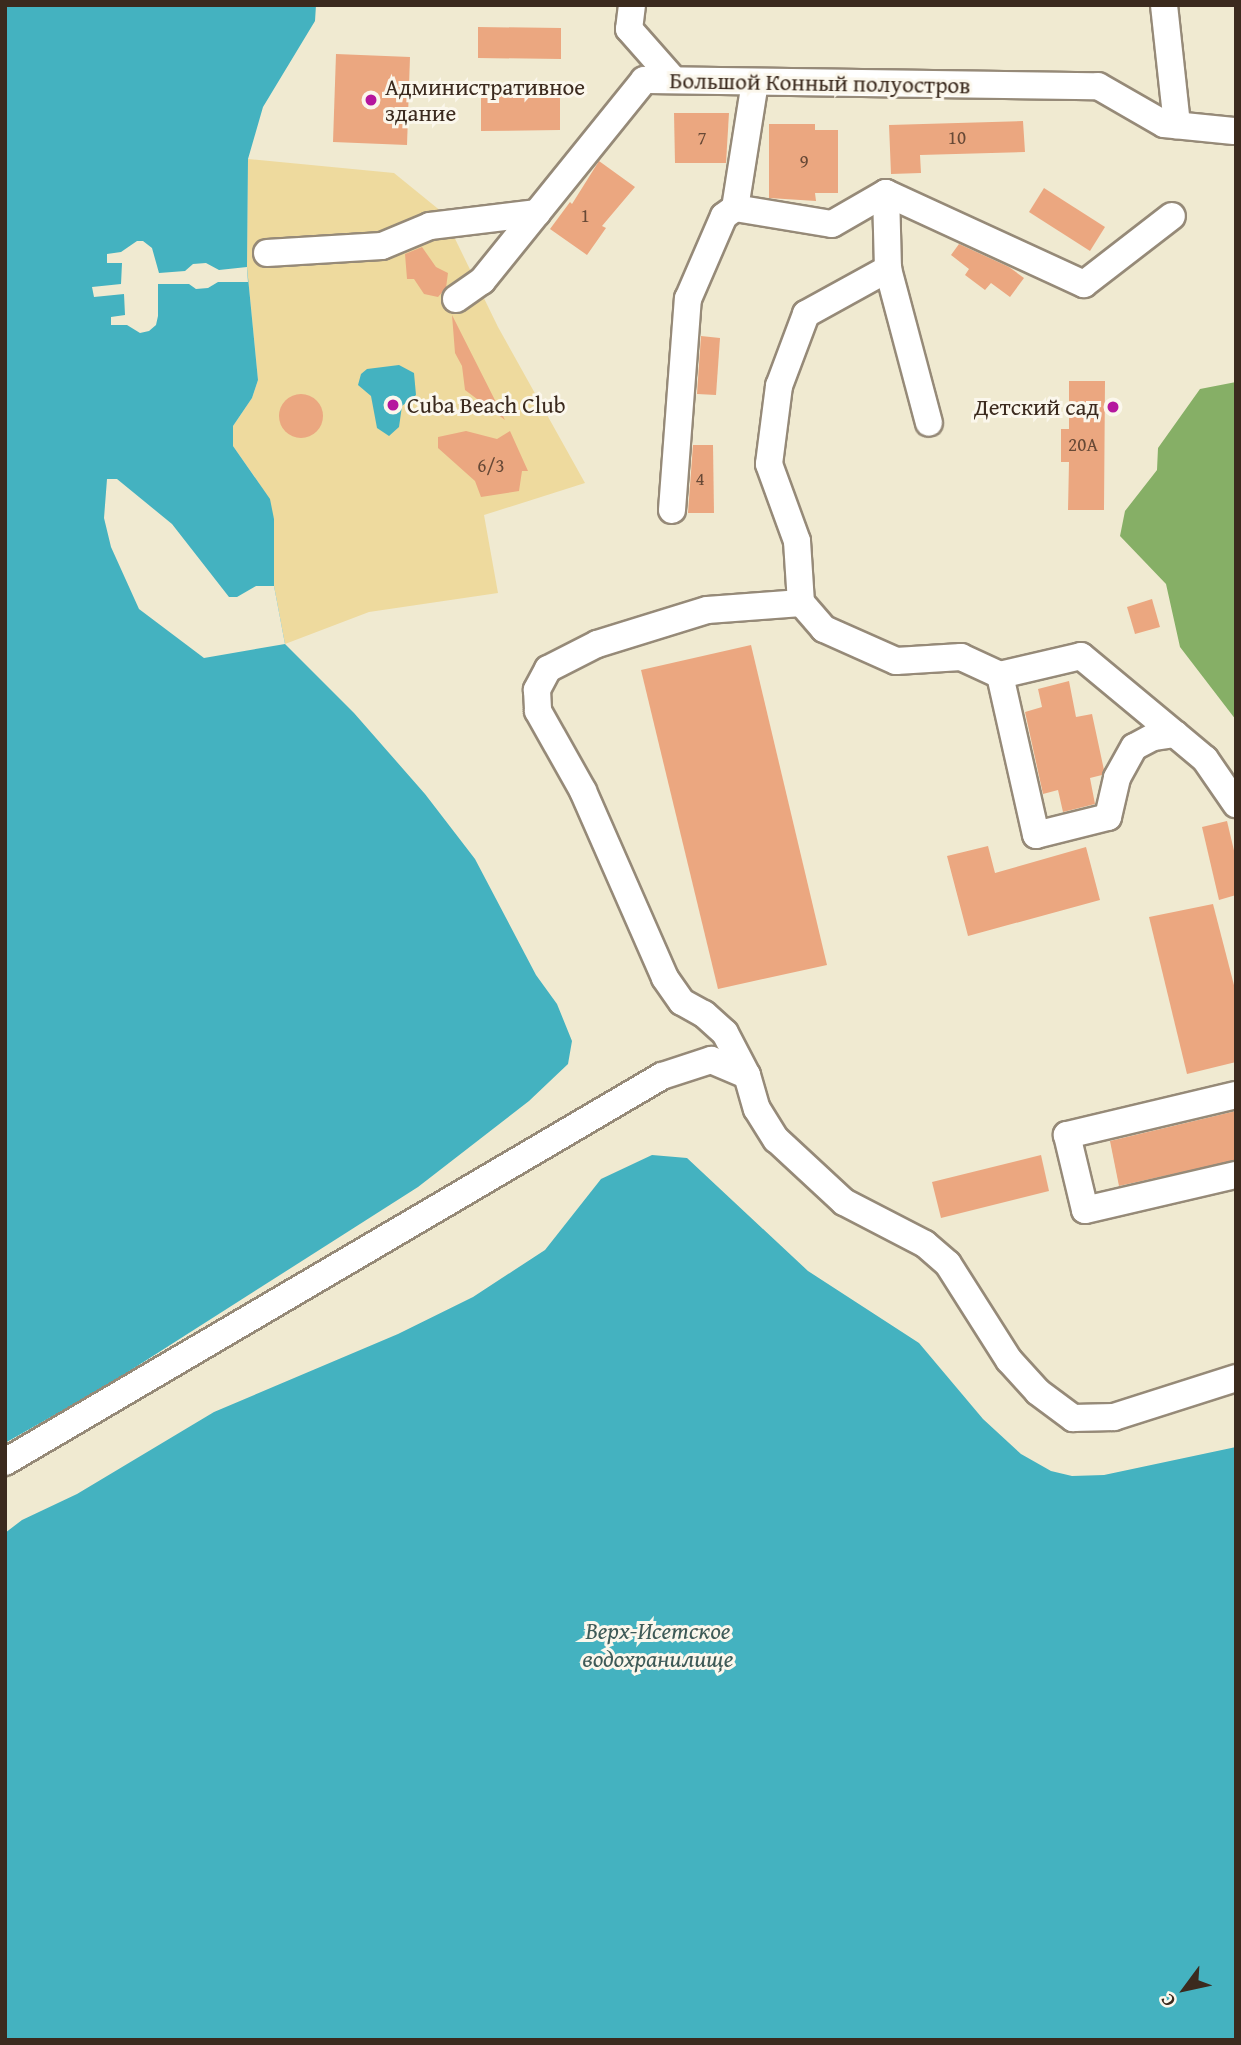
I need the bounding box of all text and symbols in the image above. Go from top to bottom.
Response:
street label: Большой Конный полуостров [669,67,971,99]
place label: Административное здание [385,73,585,127]
marker: Административное здание [363,92,379,108]
house number: 7 [697,127,707,149]
house number: 10 [948,127,966,149]
house number: 9 [799,151,809,173]
house number: 1 [580,205,590,227]
place label: Cuba Beach Club [407,391,566,419]
place label: Детский сад [974,393,1099,421]
marker: Cuba Beach Club [385,397,401,413]
marker: Детский сад [1105,399,1121,415]
house number: 20А [1068,434,1098,456]
house number: 6/3 [477,455,505,477]
house number: 4 [695,468,705,490]
water label: Верх-Исетское водохранилище [583,1617,733,1673]
north arrow [1150,1954,1220,2024]
text: С [1153,1988,1182,2013]

